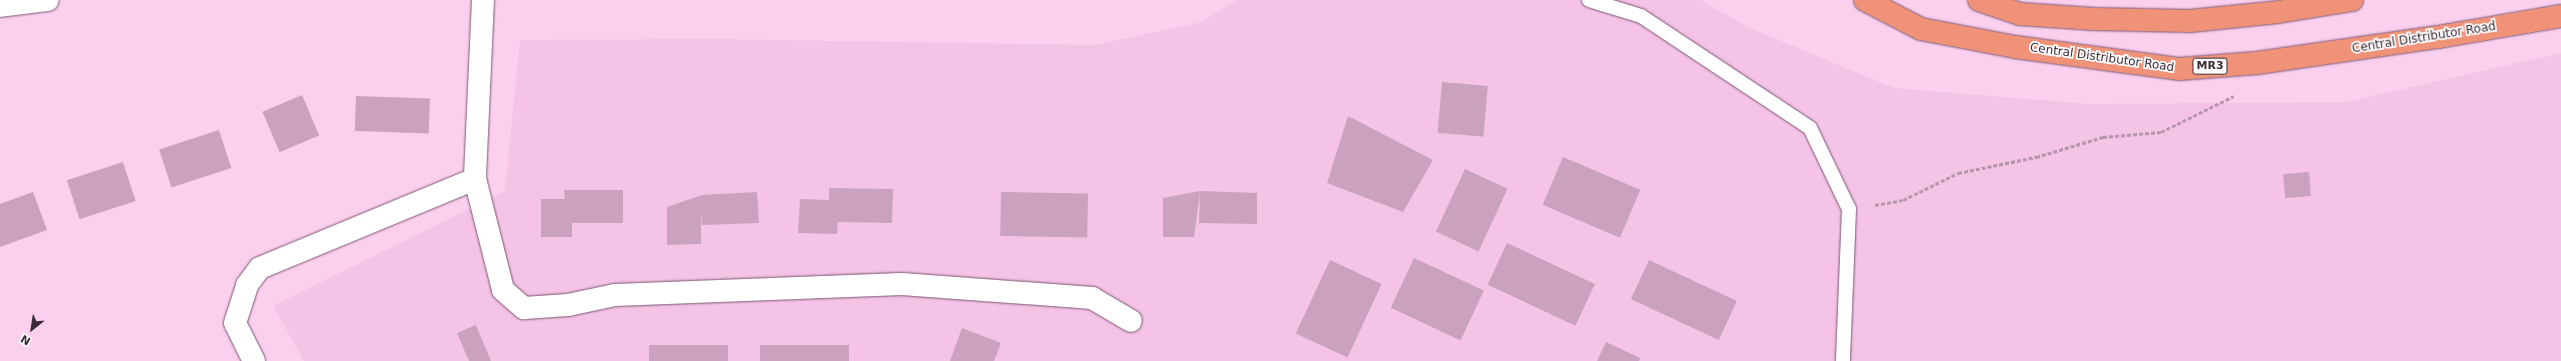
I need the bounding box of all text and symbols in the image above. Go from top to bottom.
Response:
street label: Central Distributor Road [2351,20,2497,56]
street label: Central Distributor Road [2029,41,2175,75]
road number: MR3 [2192,57,2228,75]
north arrow [12,309,52,349]
text: N [19,332,33,348]

